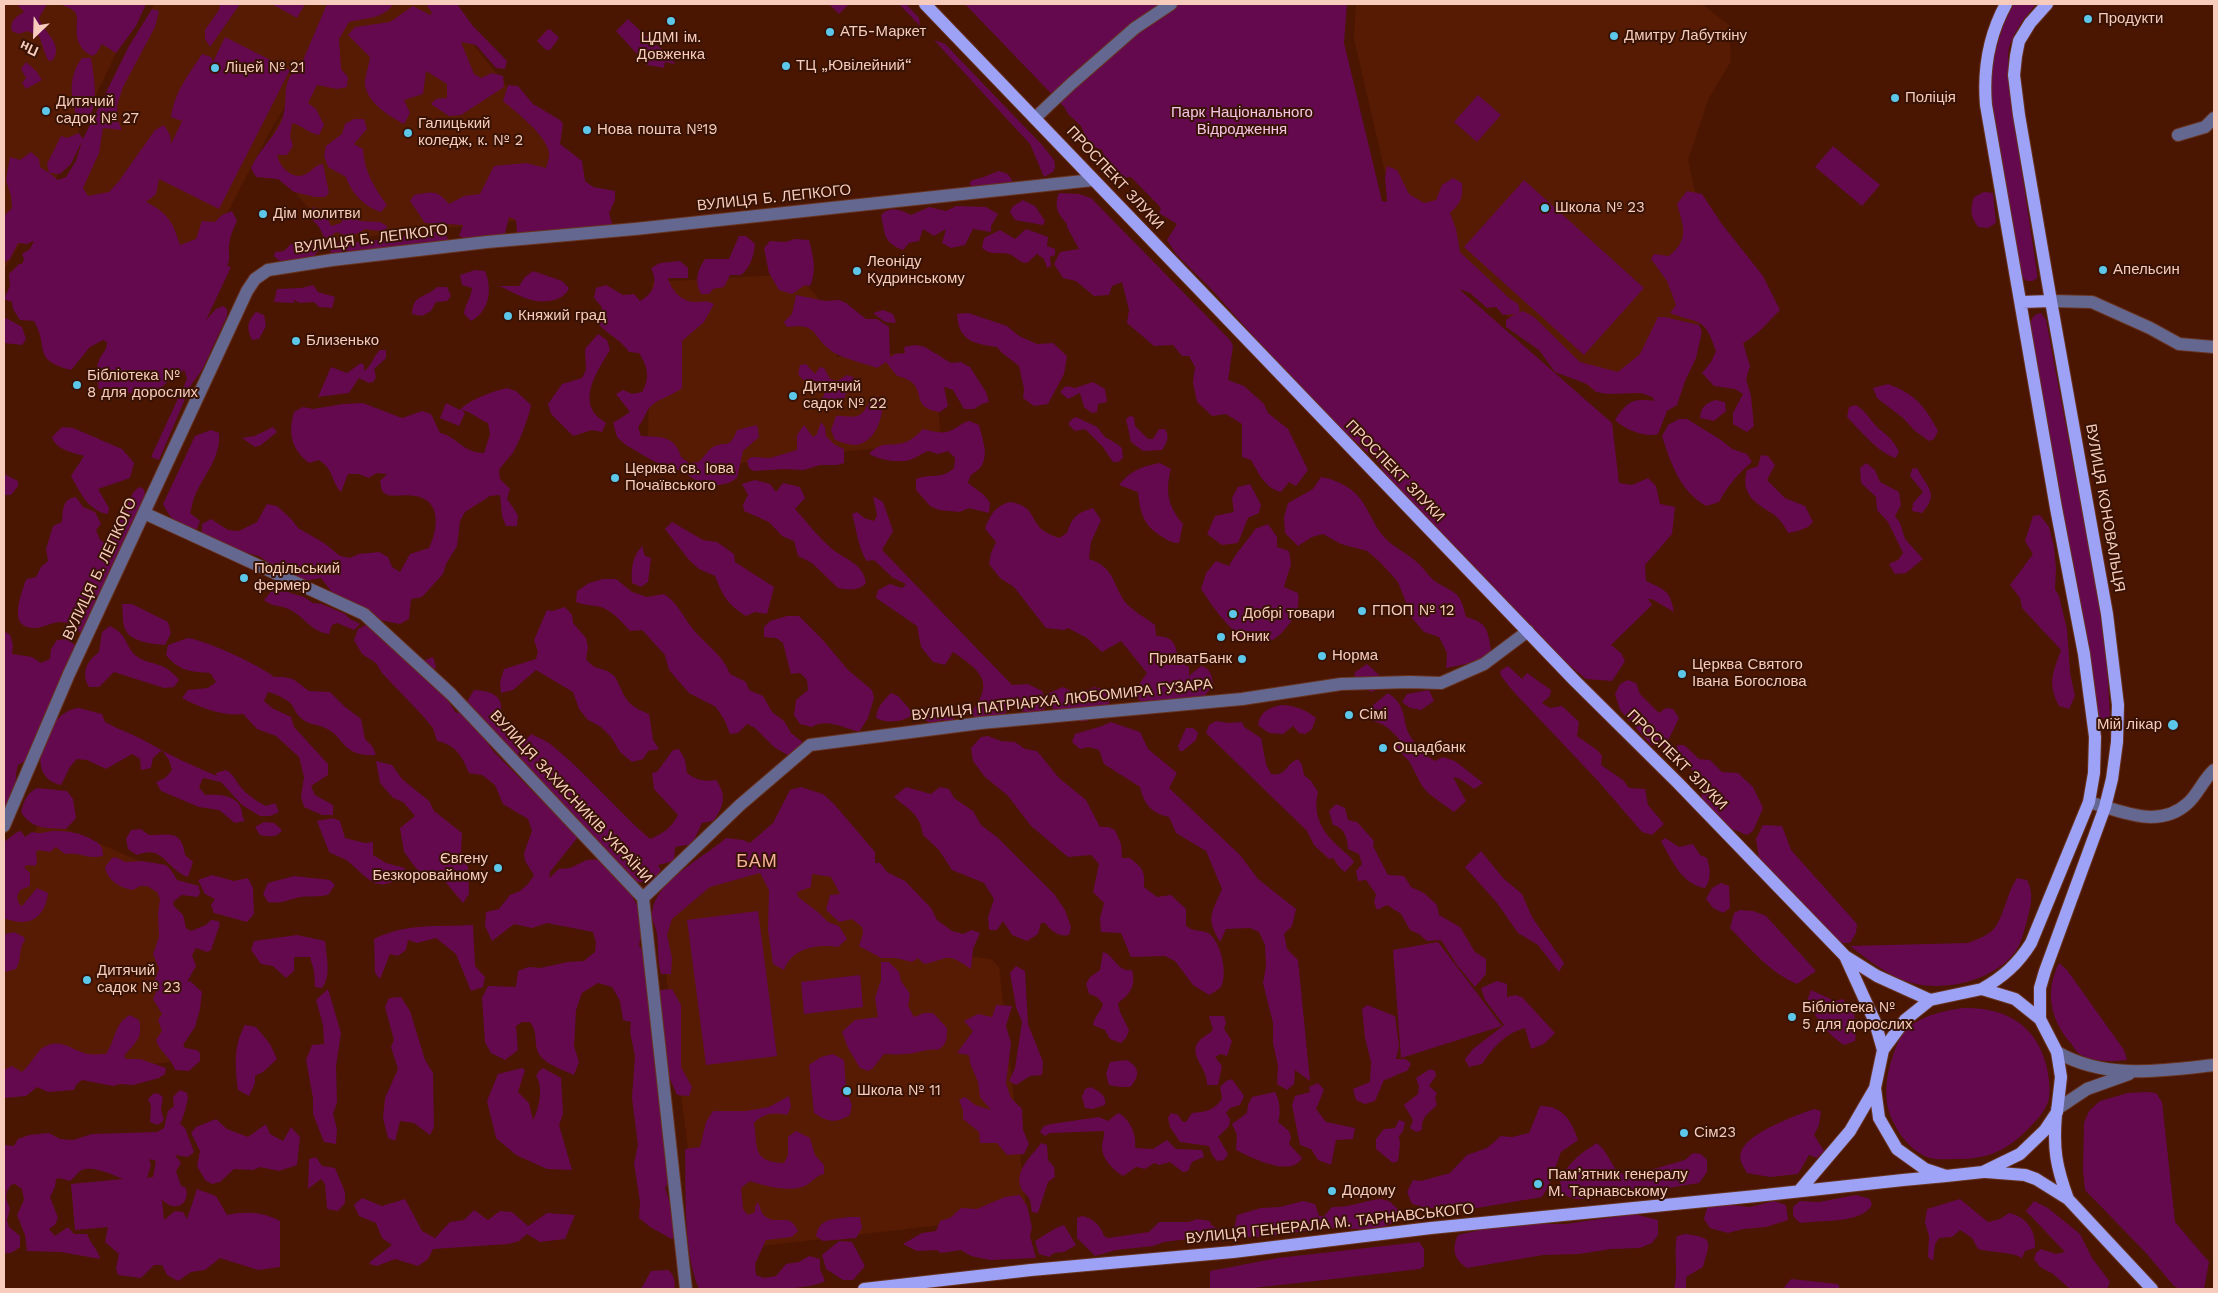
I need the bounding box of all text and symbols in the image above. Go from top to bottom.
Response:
north arrow [10,10,60,60]
place label: Продукти [2098,10,2163,28]
marker: Продукти [2082,13,2094,25]
marker: ЦДМІ ім. Довженка [665,15,677,27]
place label: АТБ-Маркет [840,23,926,41]
marker: АТБ-Маркет [824,26,836,38]
place label: Дмитру Лабуткіну [1624,27,1747,45]
place label: ЦДМІ ім. Довженка [637,29,705,64]
marker: Дмитру Лабуткіну [1608,30,1620,42]
text: Пн [17,38,41,60]
place label: ТЦ „Ювілейний“ [796,57,912,75]
place label: Ліцей № 21 [225,59,305,77]
marker: ТЦ „Ювілейний“ [780,60,792,72]
marker: Ліцей № 21 [209,62,221,74]
place label: Поліція [1905,89,1956,107]
marker: Поліція [1889,92,1901,104]
place label: Дитячий садок № 27 [56,93,139,128]
park label: Парк Національного Відродження [1171,104,1313,139]
marker: Дитячий садок № 27 [40,105,52,117]
place label: Галицький коледж, к. № 2 [418,115,523,150]
place label: Нова пошта №19 [597,121,718,139]
street label: ПРОСПЕКТ ЗЛУКИ [1063,123,1167,233]
marker: Нова пошта №19 [581,124,593,136]
marker: Галицький коледж, к. № 2 [402,127,414,139]
street label: ВУЛИЦЯ Б. ЛЕПКОГО [696,181,852,215]
place label: Школа № 23 [1555,199,1645,217]
marker: Школа № 23 [1539,202,1551,214]
place label: Дім молитви [273,205,361,223]
marker: Дім молитви [257,208,269,220]
street label: ВУЛИЦЯ Б. ЛЕПКОГО [293,221,449,257]
place label: Леоніду Кудринському [867,253,965,288]
place label: Апельсин [2113,261,2180,279]
marker: Апельсин [2097,264,2109,276]
marker: Леоніду Кудринському [851,265,863,277]
place label: Княжий град [518,307,606,325]
marker: Княжий град [502,310,514,322]
place label: Близенько [306,332,379,350]
marker: Близенько [290,335,302,347]
place label: Бібліотека № 8 для дорослих [87,367,198,402]
place label: Дитячий садок № 22 [803,378,887,413]
marker: Бібліотека № 8 для дорослих [71,379,83,391]
marker: Дитячий садок № 22 [787,390,799,402]
street label: ПРОСПЕКТ ЗЛУКИ [1342,416,1448,526]
street label: ВУЛИЦЯ КОНОВАЛЬЦЯ [2081,423,2129,593]
place label: Церква св. Іова Почаївського [625,460,734,495]
marker: Церква св. Іова Почаївського [609,472,621,484]
street label: ВУЛИЦЯ Б. ЛЕПКОГО [59,495,141,643]
place label: Подільський фермер [254,560,340,595]
marker: Подільський фермер [238,572,250,584]
place label: ГПОП № 12 [1372,602,1455,620]
place label: Добрі товари [1243,605,1335,623]
marker: ГПОП № 12 [1356,605,1368,617]
marker: Добрі товари [1227,608,1239,620]
place label: Юник [1231,628,1269,646]
marker: Юник [1215,631,1227,643]
place label: Норма [1332,647,1378,665]
place label: ПриватБанк [1149,650,1232,668]
marker: Норма [1316,650,1328,662]
marker: ПриватБанк [1236,653,1248,665]
place label: Церква Святого Івана Богослова [1692,656,1807,691]
marker: Церква Святого Івана Богослова [1676,668,1688,680]
street label: ВУЛИЦЯ ПАТРІАРХА ЛЮБОМИРА ГУЗАРА [911,675,1213,725]
place label: Сімі [1359,706,1387,724]
street label: ПРОСПЕКТ ЗЛУКИ [1623,706,1731,814]
street label: ВУЛИЦЯ ЗАХИСНИКІВ УКРАЇНИ [486,707,656,887]
marker: Сімі [1343,709,1355,721]
place label: Мій лікар [2097,716,2162,734]
marker: Мій лікар [2166,718,2180,732]
place label: Ощадбанк [1393,739,1466,757]
marker: Ощадбанк [1377,742,1389,754]
place label: Євгену Безкоровайному [372,850,488,885]
district label: БАМ [736,851,778,873]
marker: Євгену Безкоровайному [492,862,504,874]
place label: Дитячий садок № 23 [97,962,181,997]
marker: Дитячий садок № 23 [81,974,93,986]
place label: Бібліотека № 5 для дорослих [1802,999,1912,1034]
marker: Бібліотека № 5 для дорослих [1786,1011,1798,1023]
place label: Школа № 11 [857,1082,941,1100]
marker: Школа № 11 [841,1085,853,1097]
place label: Сім23 [1694,1124,1736,1142]
marker: Сім23 [1678,1127,1690,1139]
place label: Пам’ятник генералу М. Тарнавському [1548,1166,1688,1201]
marker: Пам’ятник генералу М. Тарнавському [1532,1178,1544,1190]
place label: Додому [1342,1182,1395,1200]
marker: Додому [1326,1185,1338,1197]
street label: ВУЛИЦЯ ГЕНЕРАЛА М. ТАРНАВСЬКОГО [1185,1200,1475,1248]

